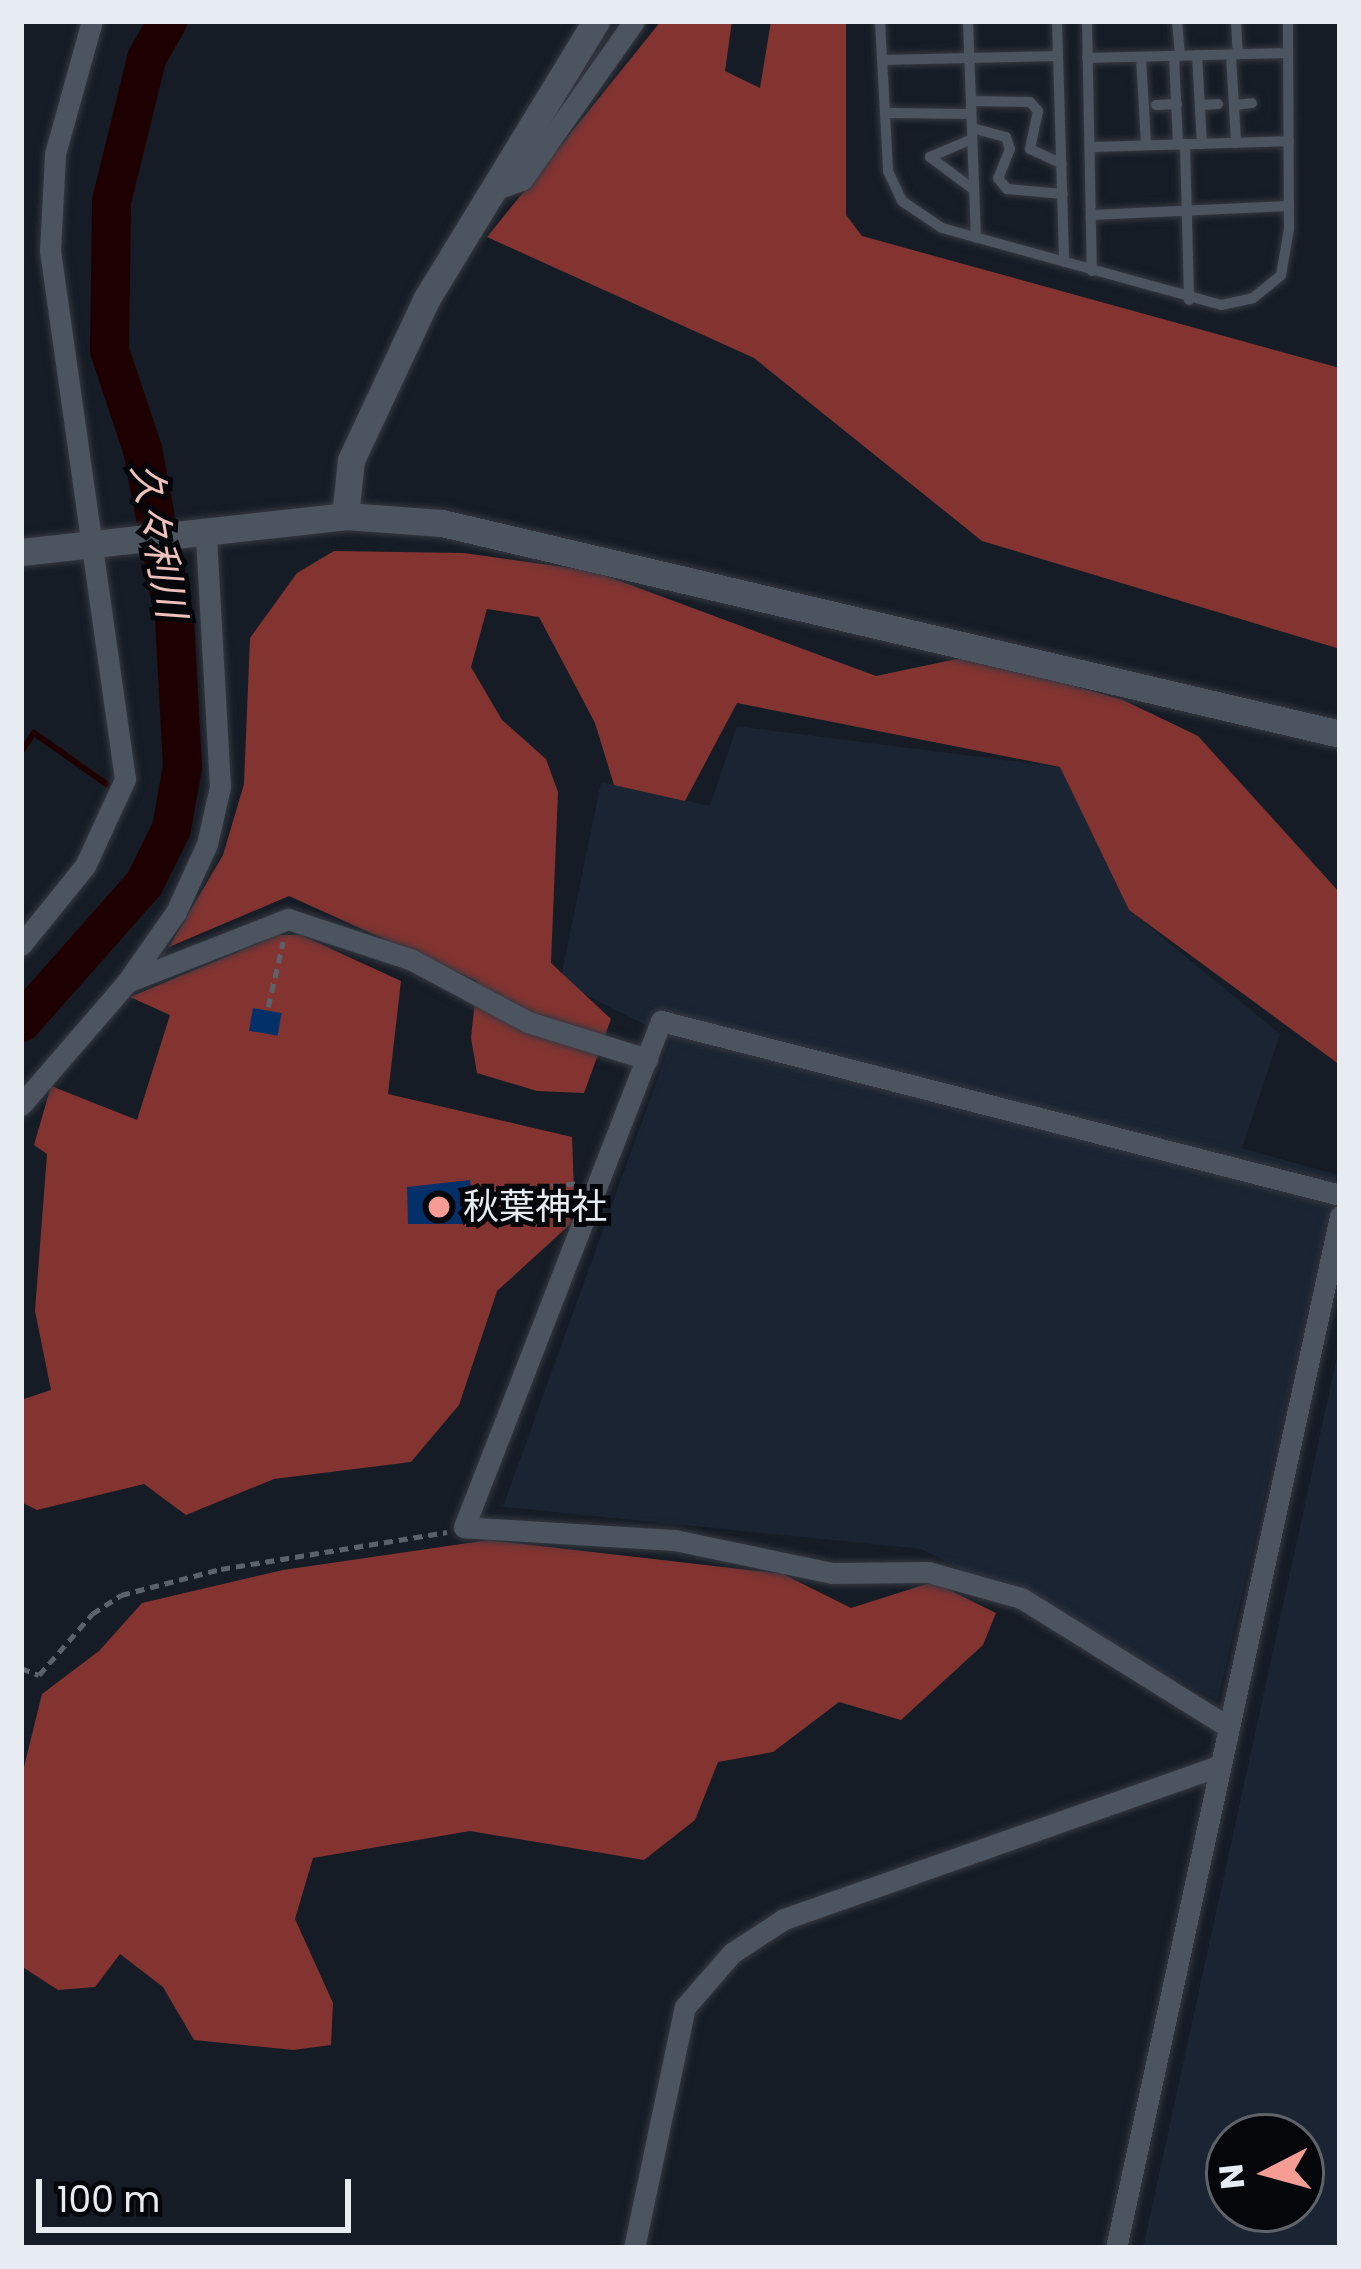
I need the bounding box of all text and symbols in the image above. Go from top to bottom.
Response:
water label: 久々利川 [121,460,195,622]
place label: 秋葉神社 [463,1185,607,1229]
marker: 秋葉神社 [426,1194,452,1220]
north arrow [1205,2113,1325,2233]
scale bar [42,2155,357,2229]
text: N [1207,2162,1256,2191]
text: 100 m [57,2174,160,2225]

